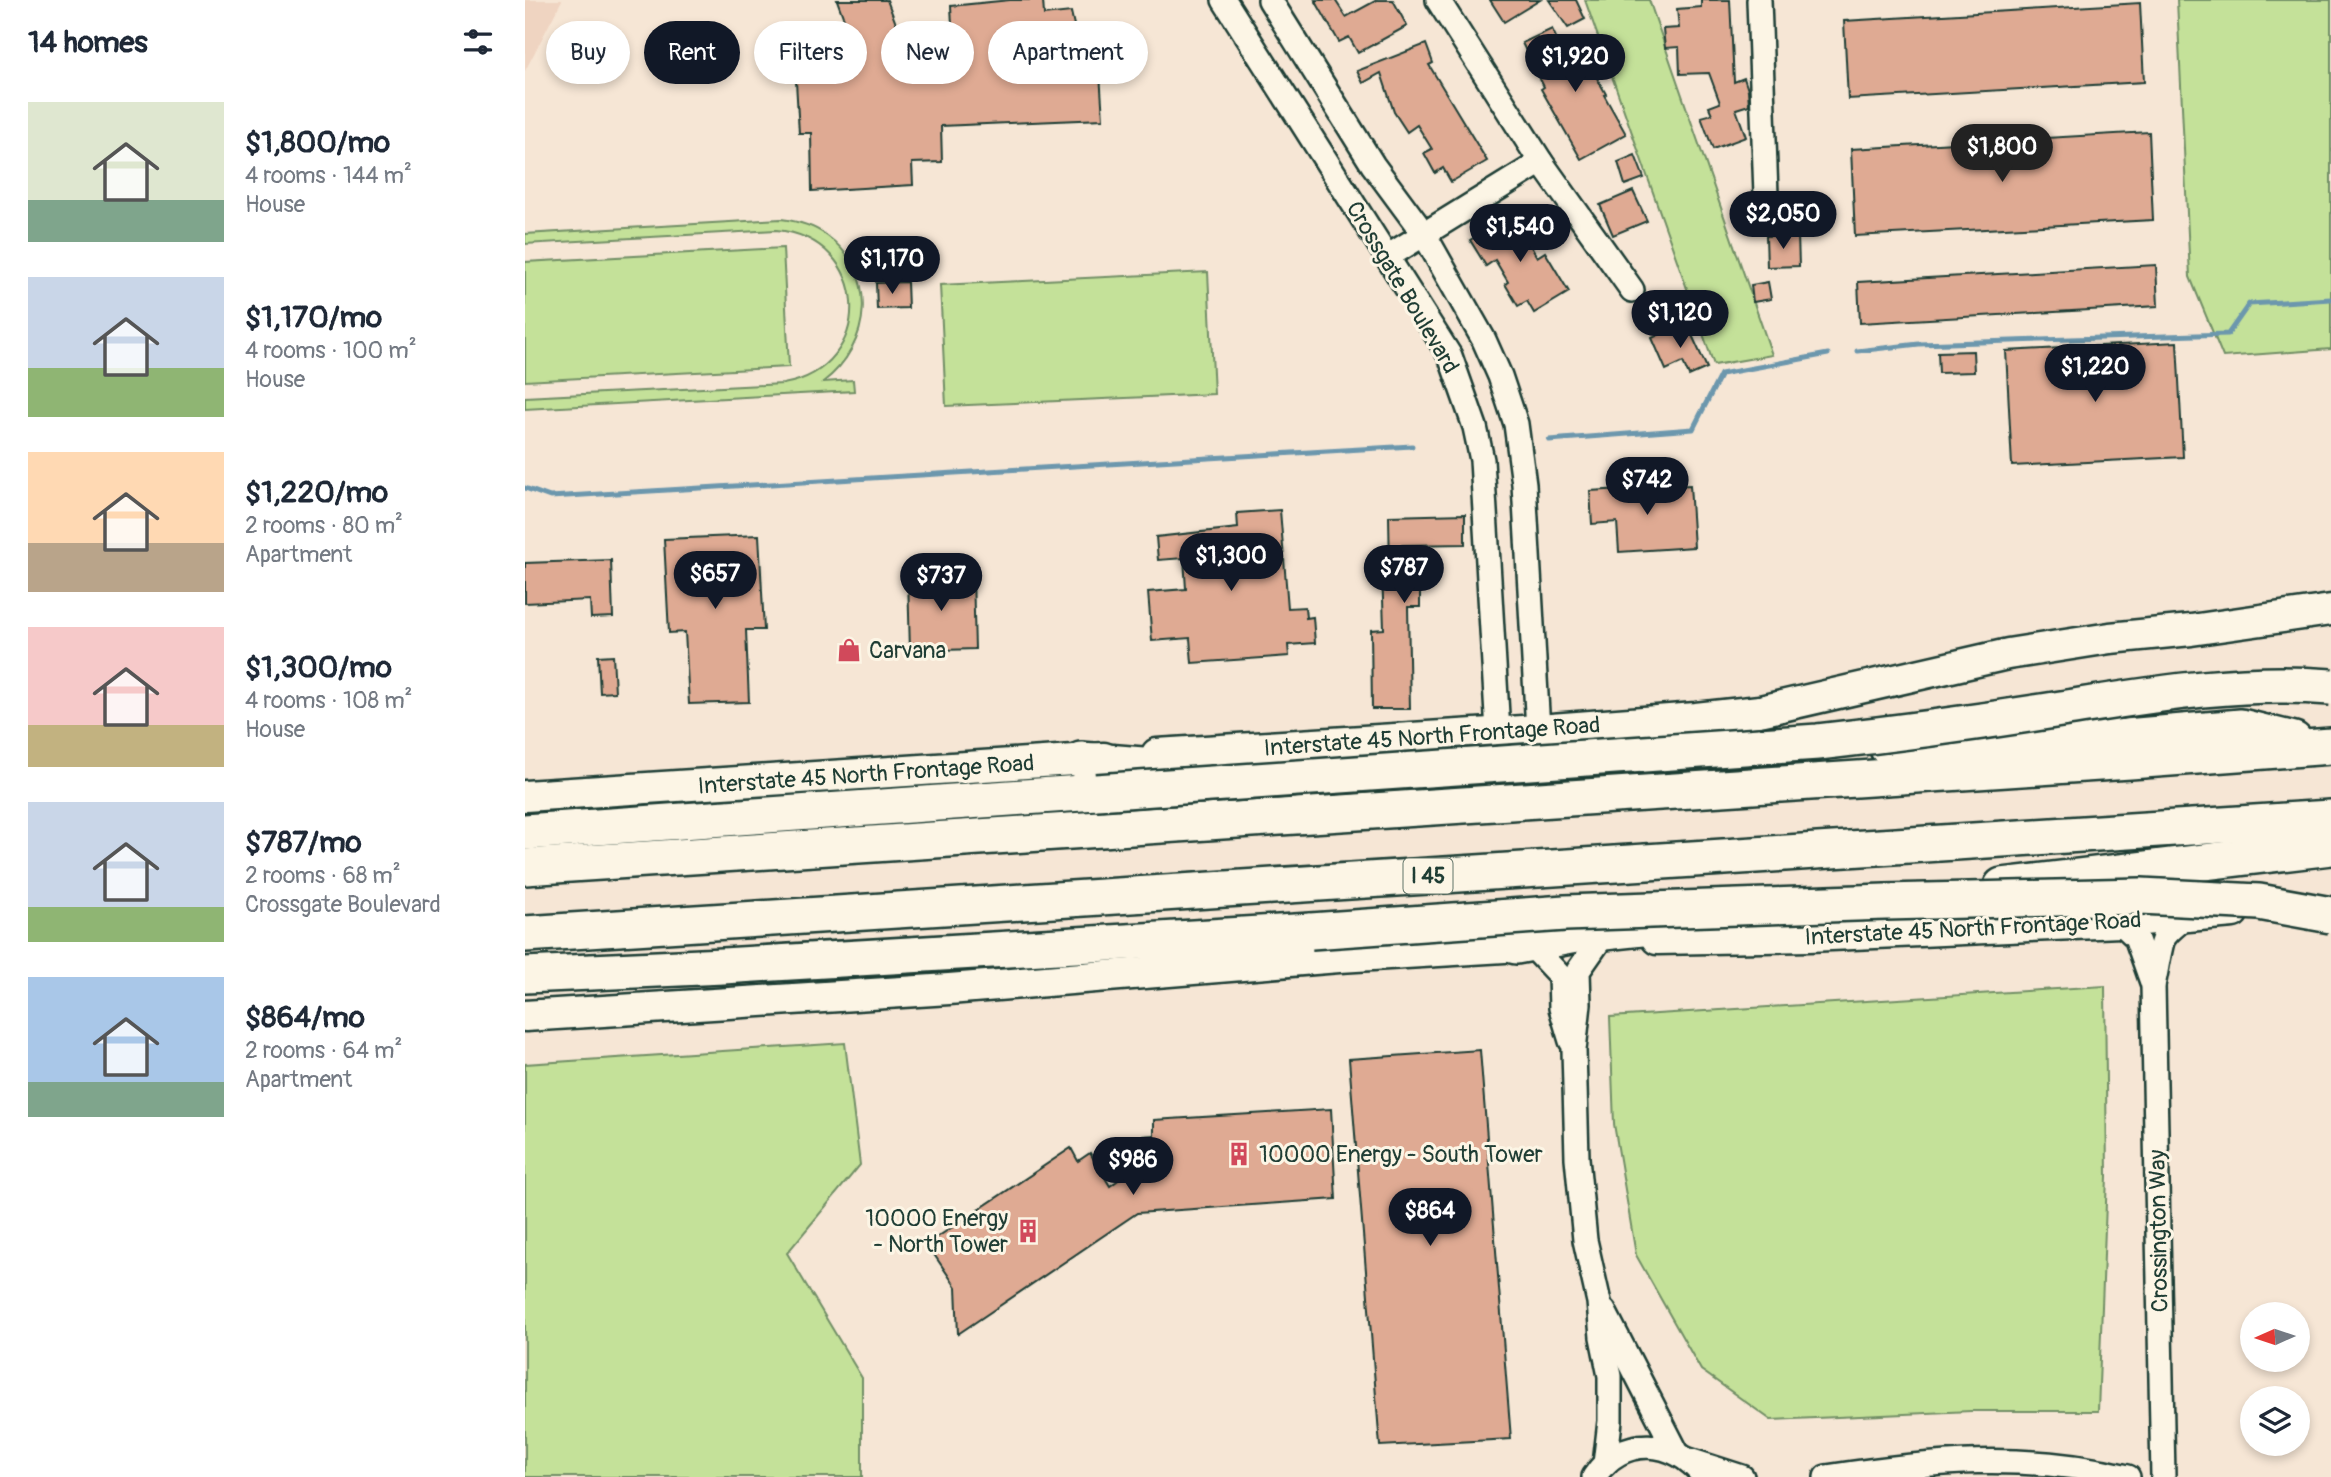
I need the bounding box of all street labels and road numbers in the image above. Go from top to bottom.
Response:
street label: Crossgate Boulevard [1340,196,1465,379]
street label: Interstate 45 North Frontage Road [1263,710,1601,763]
street label: Interstate 45 North Frontage Road [697,748,1035,801]
road number: I 45 [1403,858,1453,894]
street label: Interstate 45 North Frontage Road [1804,905,2142,952]
street label: Crossington Way [2143,1149,2174,1313]

